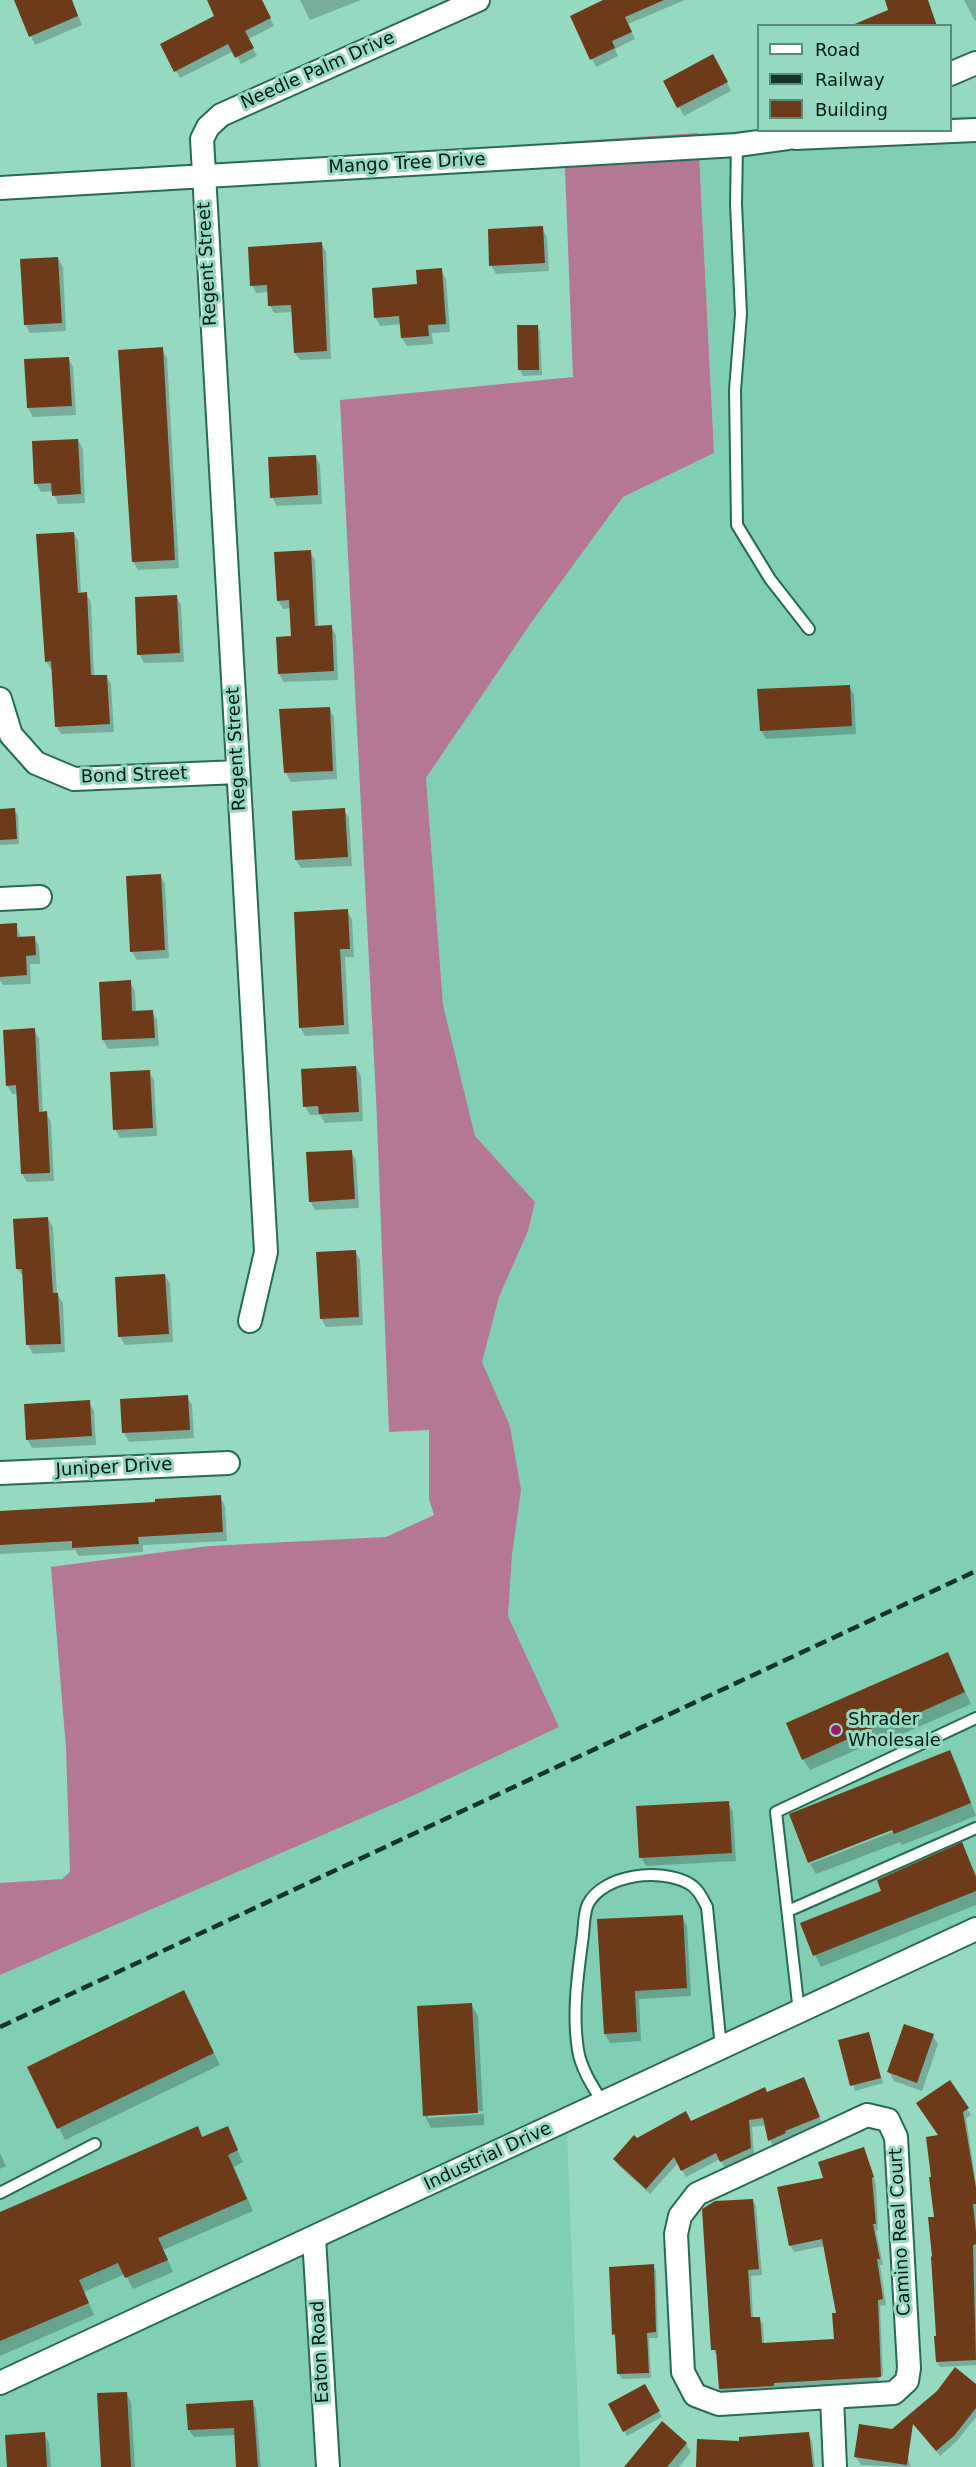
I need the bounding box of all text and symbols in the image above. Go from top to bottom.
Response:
legend [757,24,952,132]
street label: Needle Palm Drive [238,27,398,115]
text: Road [815,39,860,60]
text: Railway [815,69,885,90]
text: Building [815,99,888,120]
street label: Mango Tree Drive [328,149,486,179]
street label: Regent Street [194,201,222,327]
street label: Regent Street [223,686,251,812]
street label: Bond Street [80,763,188,789]
street label: Juniper Drive [55,1454,173,1482]
place label: Shrader Wholesale [848,1709,941,1752]
marker: Shrader Wholesale [829,1723,843,1737]
street label: Industrial Drive [421,2118,555,2196]
street label: Camino Real Court [886,2147,916,2317]
street label: Eaton Road [308,2300,334,2404]

